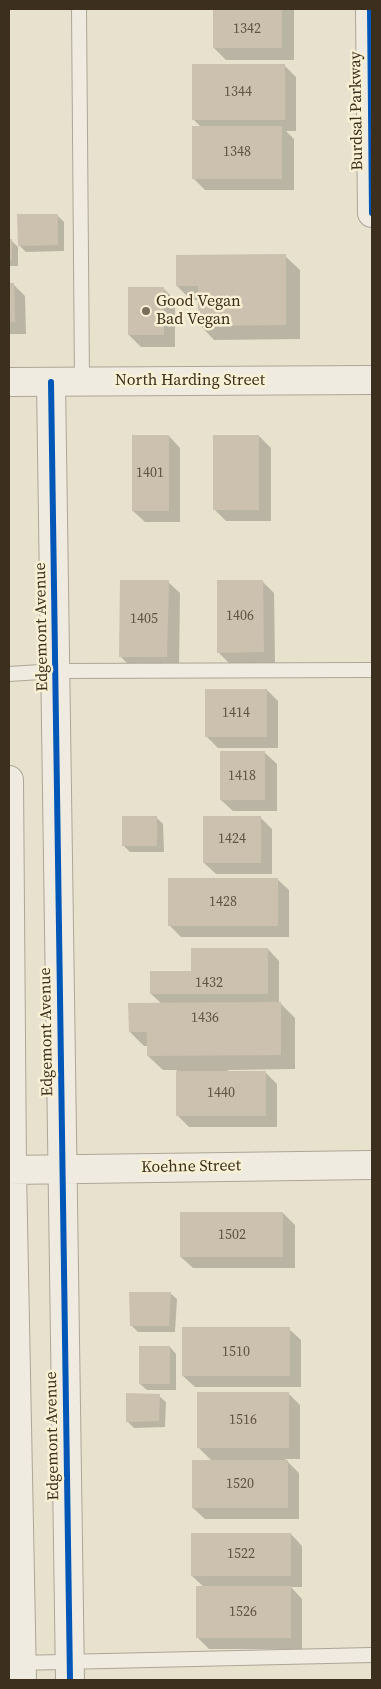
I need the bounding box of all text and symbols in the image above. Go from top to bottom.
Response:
house number: 1342 [233,21,261,37]
street label: Burdsal Parkway [346,51,368,171]
house number: 1344 [224,84,252,100]
house number: 1348 [223,144,251,160]
place label: Good Vegan Bad Vegan [156,292,241,330]
marker: Good Vegan Bad Vegan [140,305,152,317]
street label: North Harding Street [115,371,265,391]
house number: 1401 [136,465,164,481]
street label: Edgemont Avenue [31,562,53,692]
house number: 1406 [226,608,254,624]
house number: 1405 [130,611,158,627]
house number: 1414 [222,705,250,721]
house number: 1418 [228,768,256,784]
house number: 1424 [218,831,246,847]
house number: 1428 [209,894,237,910]
street label: Edgemont Avenue [36,967,58,1097]
house number: 1432 [195,975,223,991]
house number: 1436 [191,1010,219,1026]
house number: 1440 [207,1085,235,1101]
street label: Koehne Street [141,1157,241,1177]
house number: 1502 [218,1227,246,1243]
house number: 1510 [222,1344,250,1360]
street label: Edgemont Avenue [42,1371,64,1501]
house number: 1516 [229,1412,257,1428]
house number: 1520 [226,1476,254,1492]
house number: 1522 [227,1546,255,1562]
house number: 1526 [229,1604,257,1620]

